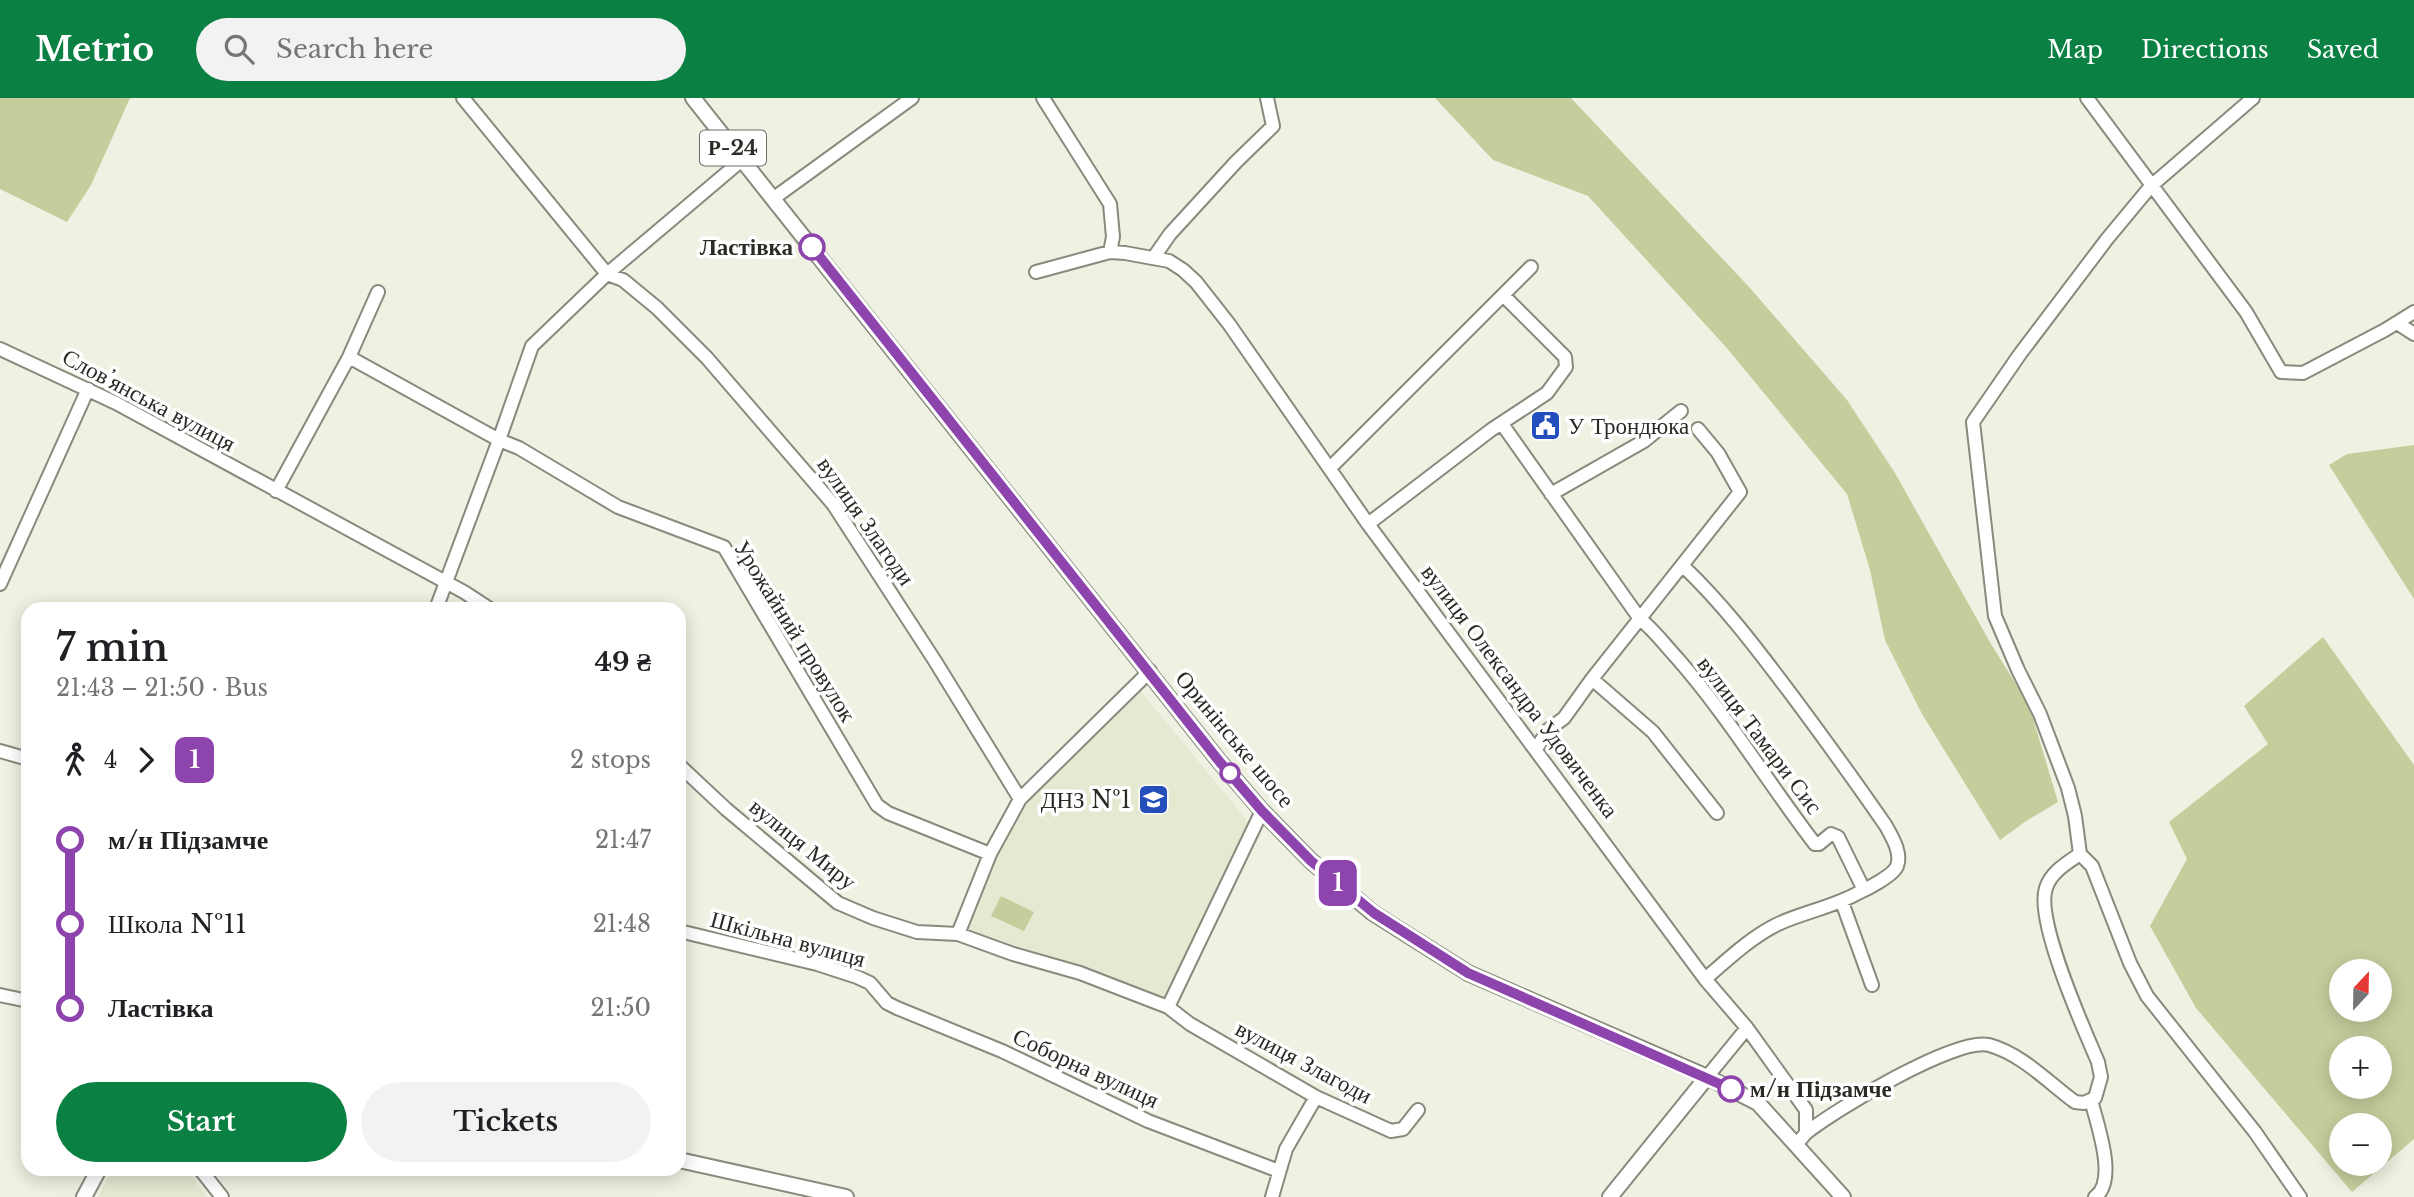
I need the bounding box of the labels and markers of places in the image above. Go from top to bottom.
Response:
place label: Ластівка [700,233,793,261]
marker: Ластівка [799,234,825,260]
public building icon: У Трондюка [1528,409,1562,443]
place label: У Трондюка [1568,412,1689,440]
unlabelled marker [1220,763,1240,783]
school or university icon: ДНЗ №1 [1137,783,1171,817]
place label: ДНЗ №1 [1041,786,1131,814]
place label: м/н Підзамче [1750,1075,1892,1103]
marker: м/н Підзамче [1718,1076,1744,1102]

